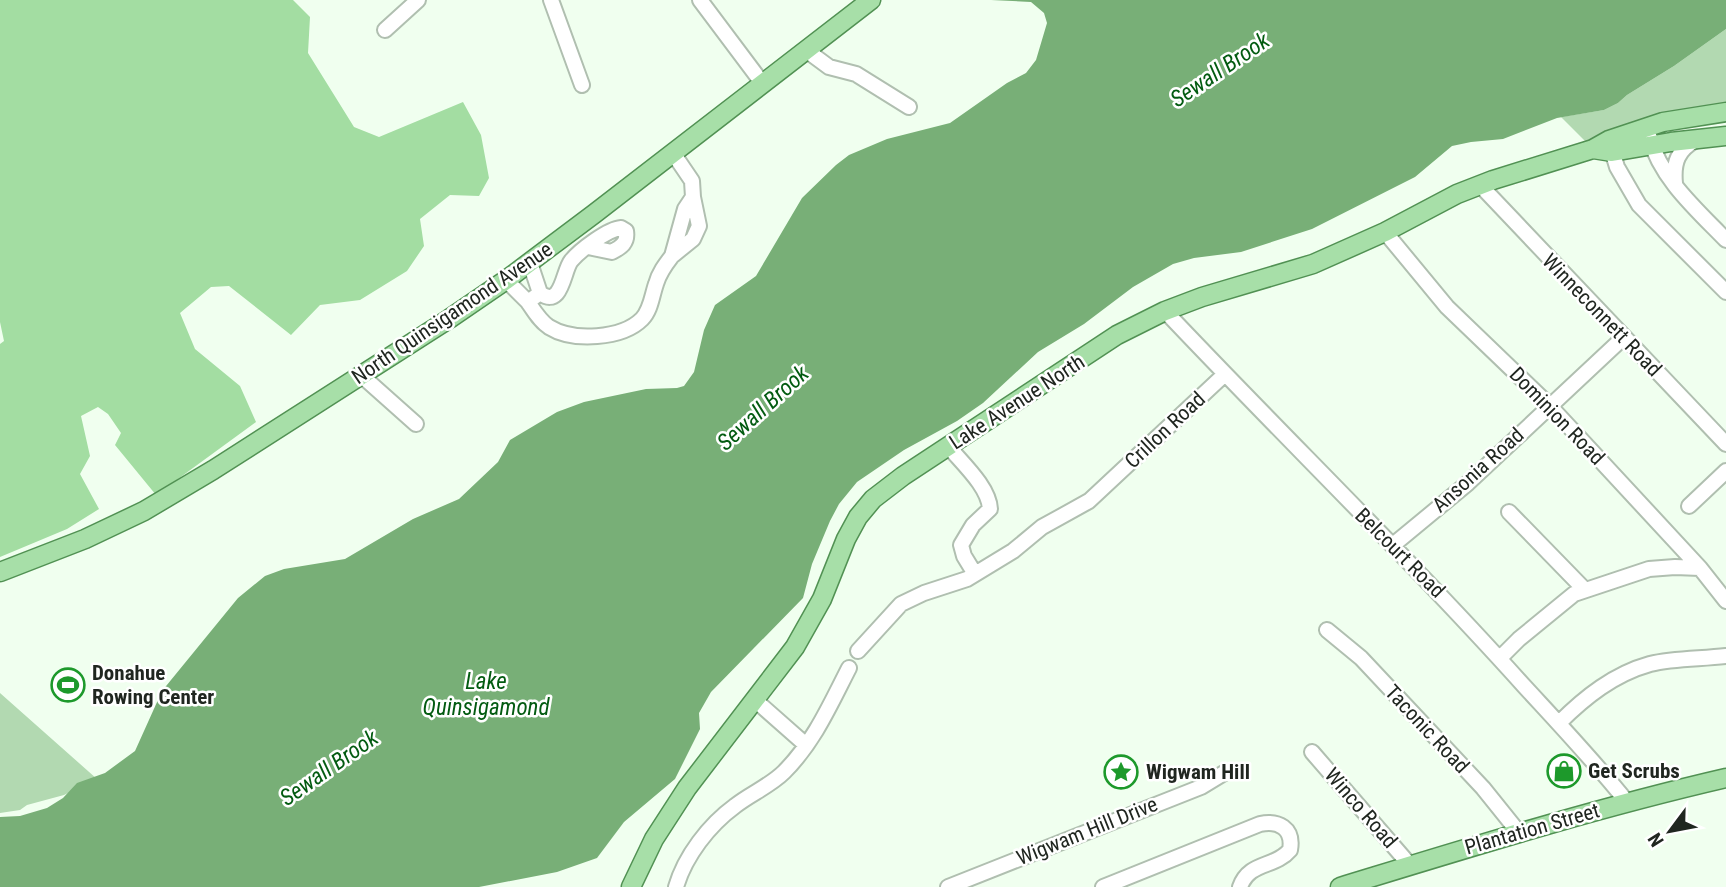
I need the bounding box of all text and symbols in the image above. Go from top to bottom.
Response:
water label: Sewall Brook [1165,26,1276,113]
street label: North Quinsigamond Avenue [347,237,557,389]
street label: Winneconnett Road [1538,249,1666,381]
street label: Lake Avenue North [945,349,1089,455]
water label: Sewall Brook [712,359,815,456]
street label: Dominion Road [1505,362,1609,470]
street label: Crillon Road [1120,387,1210,473]
street label: Ansonia Road [1427,423,1529,517]
street label: Belcourt Road [1350,503,1450,603]
place label: Donahue Rowing Center [92,661,214,709]
sports icon: Donahue Rowing Center [49,666,87,704]
water label: Lake Quinsigamond [423,668,550,721]
street label: Taconic Road [1380,680,1474,778]
water label: Sewall Brook [275,724,384,812]
shop icon: Get Scrubs [1545,752,1583,790]
place icon: Wigwam Hill [1102,753,1140,791]
place label: Get Scrubs [1588,759,1680,783]
place label: Wigwam Hill [1146,760,1250,784]
street label: Winco Road [1320,763,1402,853]
street label: Wigwam Hill Drive [1013,792,1161,870]
north arrow [1635,796,1705,866]
street label: Plantation Street [1462,798,1602,860]
text: N [1643,829,1669,851]

